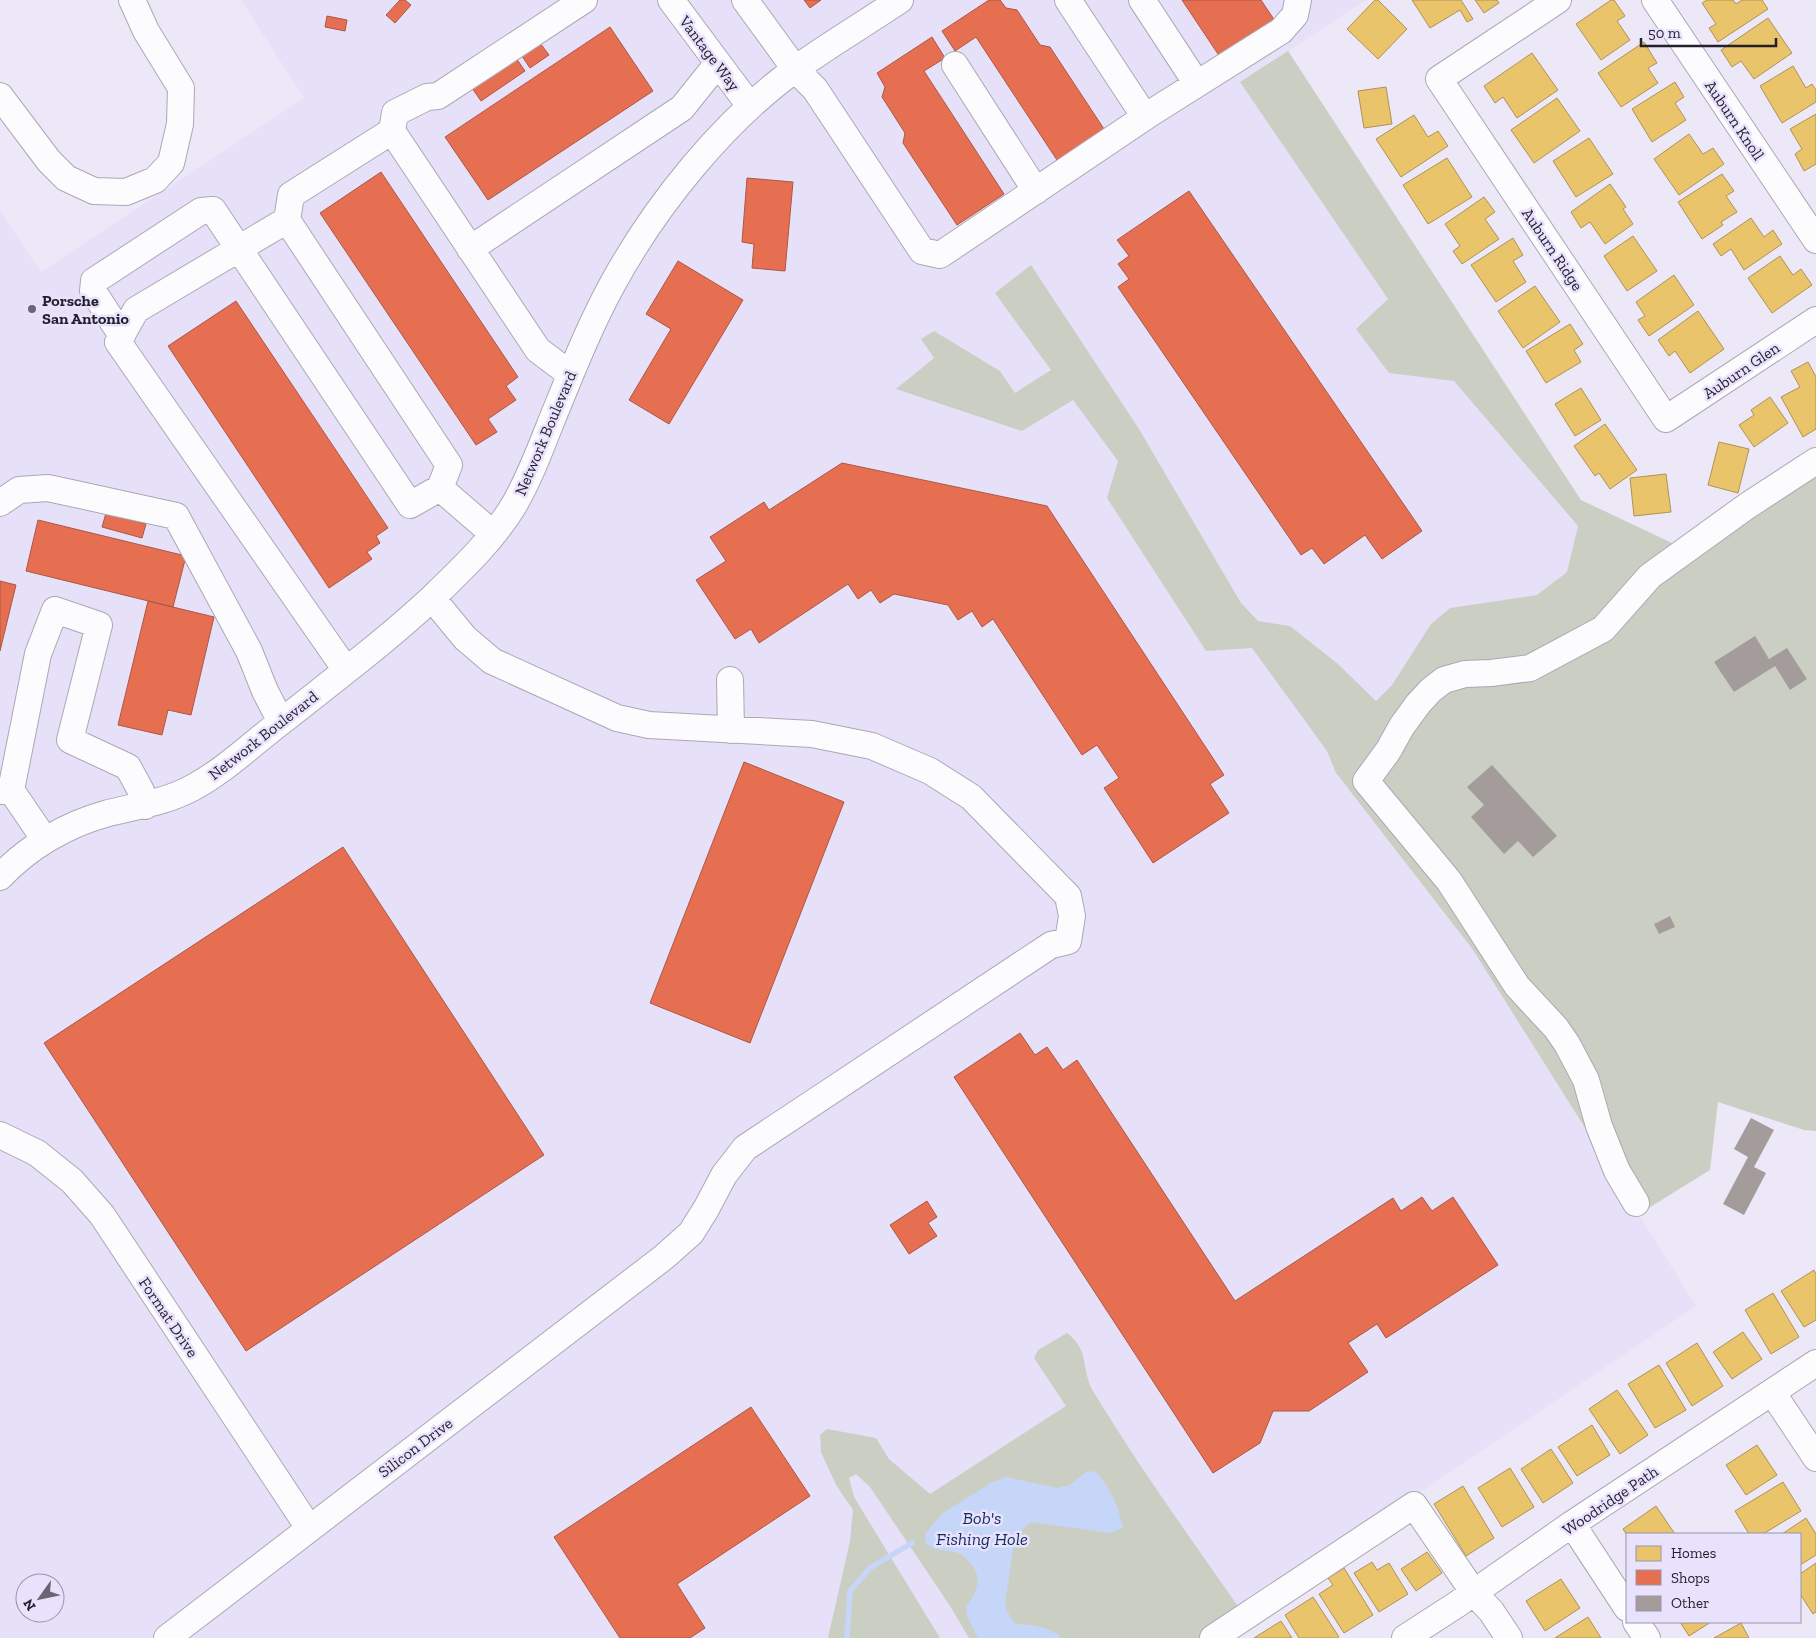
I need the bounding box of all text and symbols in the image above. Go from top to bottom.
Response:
street label: Vantage Way [675,11,744,95]
scale bar [1641,15,1776,47]
text: 50 m [1648,24,1681,42]
street label: Auburn Knoll [1701,77,1768,164]
street label: Auburn Ridge [1518,204,1587,294]
place label: Porsche San Antonio [42,291,130,328]
marker: Porsche San Antonio [26,303,38,315]
street label: Auburn Glen [1699,337,1784,403]
street label: Network Boulevard [511,368,580,498]
street label: Network Boulevard [205,687,322,784]
street label: Format Drive [135,1274,202,1361]
street label: Silicon Drive [375,1413,456,1481]
street label: Woodridge Path [1559,1461,1662,1539]
water label: Bob's Fishing Hole [936,1507,1028,1550]
legend [1626,1533,1801,1623]
text: Homes [1671,1544,1716,1562]
text: Shops [1671,1569,1710,1587]
north arrow [15,1573,65,1623]
text: Other [1671,1594,1709,1612]
text: N [19,1595,40,1614]

